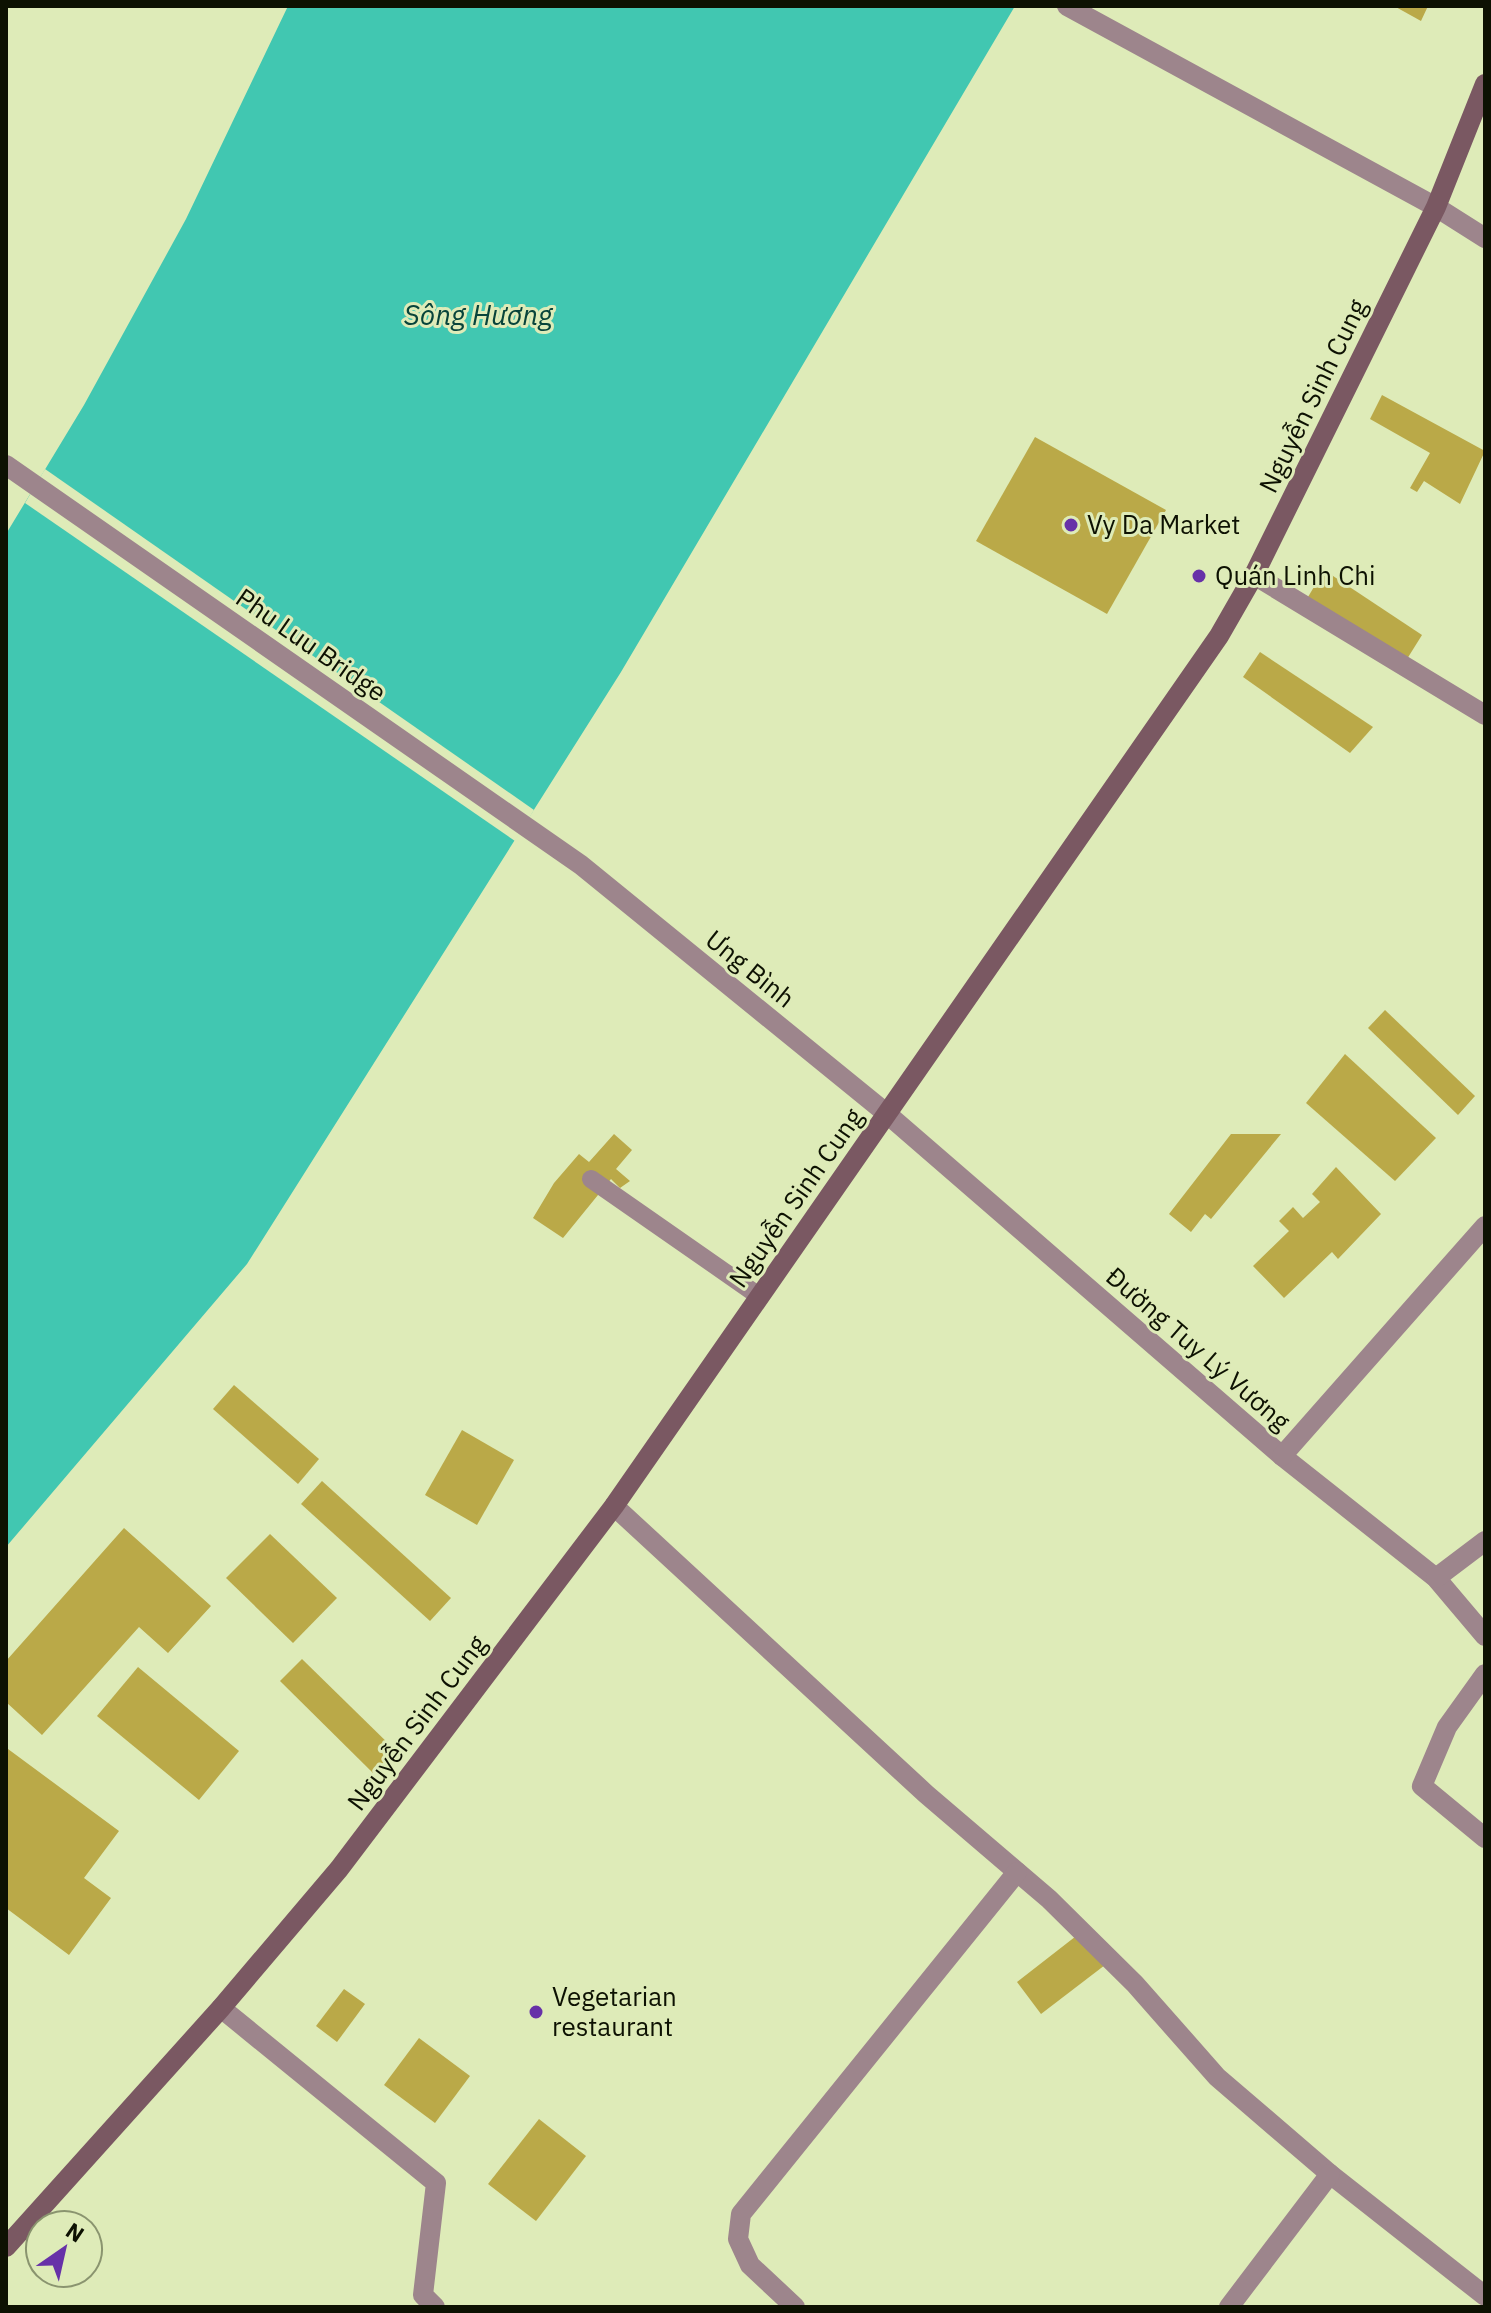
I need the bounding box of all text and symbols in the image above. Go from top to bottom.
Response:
street label: Nguyễn Sinh Cung [1250,293,1374,498]
water label: Sông Hương [404,296,554,333]
place label: Vy Da Market [1087,507,1240,541]
marker: Vy Da Market [1062,516,1080,534]
place label: Quán Linh Chi [1215,558,1376,592]
marker: Quán Linh Chi [1190,567,1208,585]
street label: Phu Luu Bridge [230,580,393,709]
street label: Ưng Bình [699,922,802,1015]
street label: Nguyễn Sinh Cung [721,1101,870,1294]
street label: Đường Tuy Lý Vương [1100,1259,1298,1438]
street label: Nguyễn Sinh Cung [339,1628,494,1817]
place label: Vegetarian restaurant [552,1979,677,2043]
marker: Vegetarian restaurant [527,2003,545,2021]
north arrow [24,2209,104,2289]
text: N [61,2216,90,2248]

